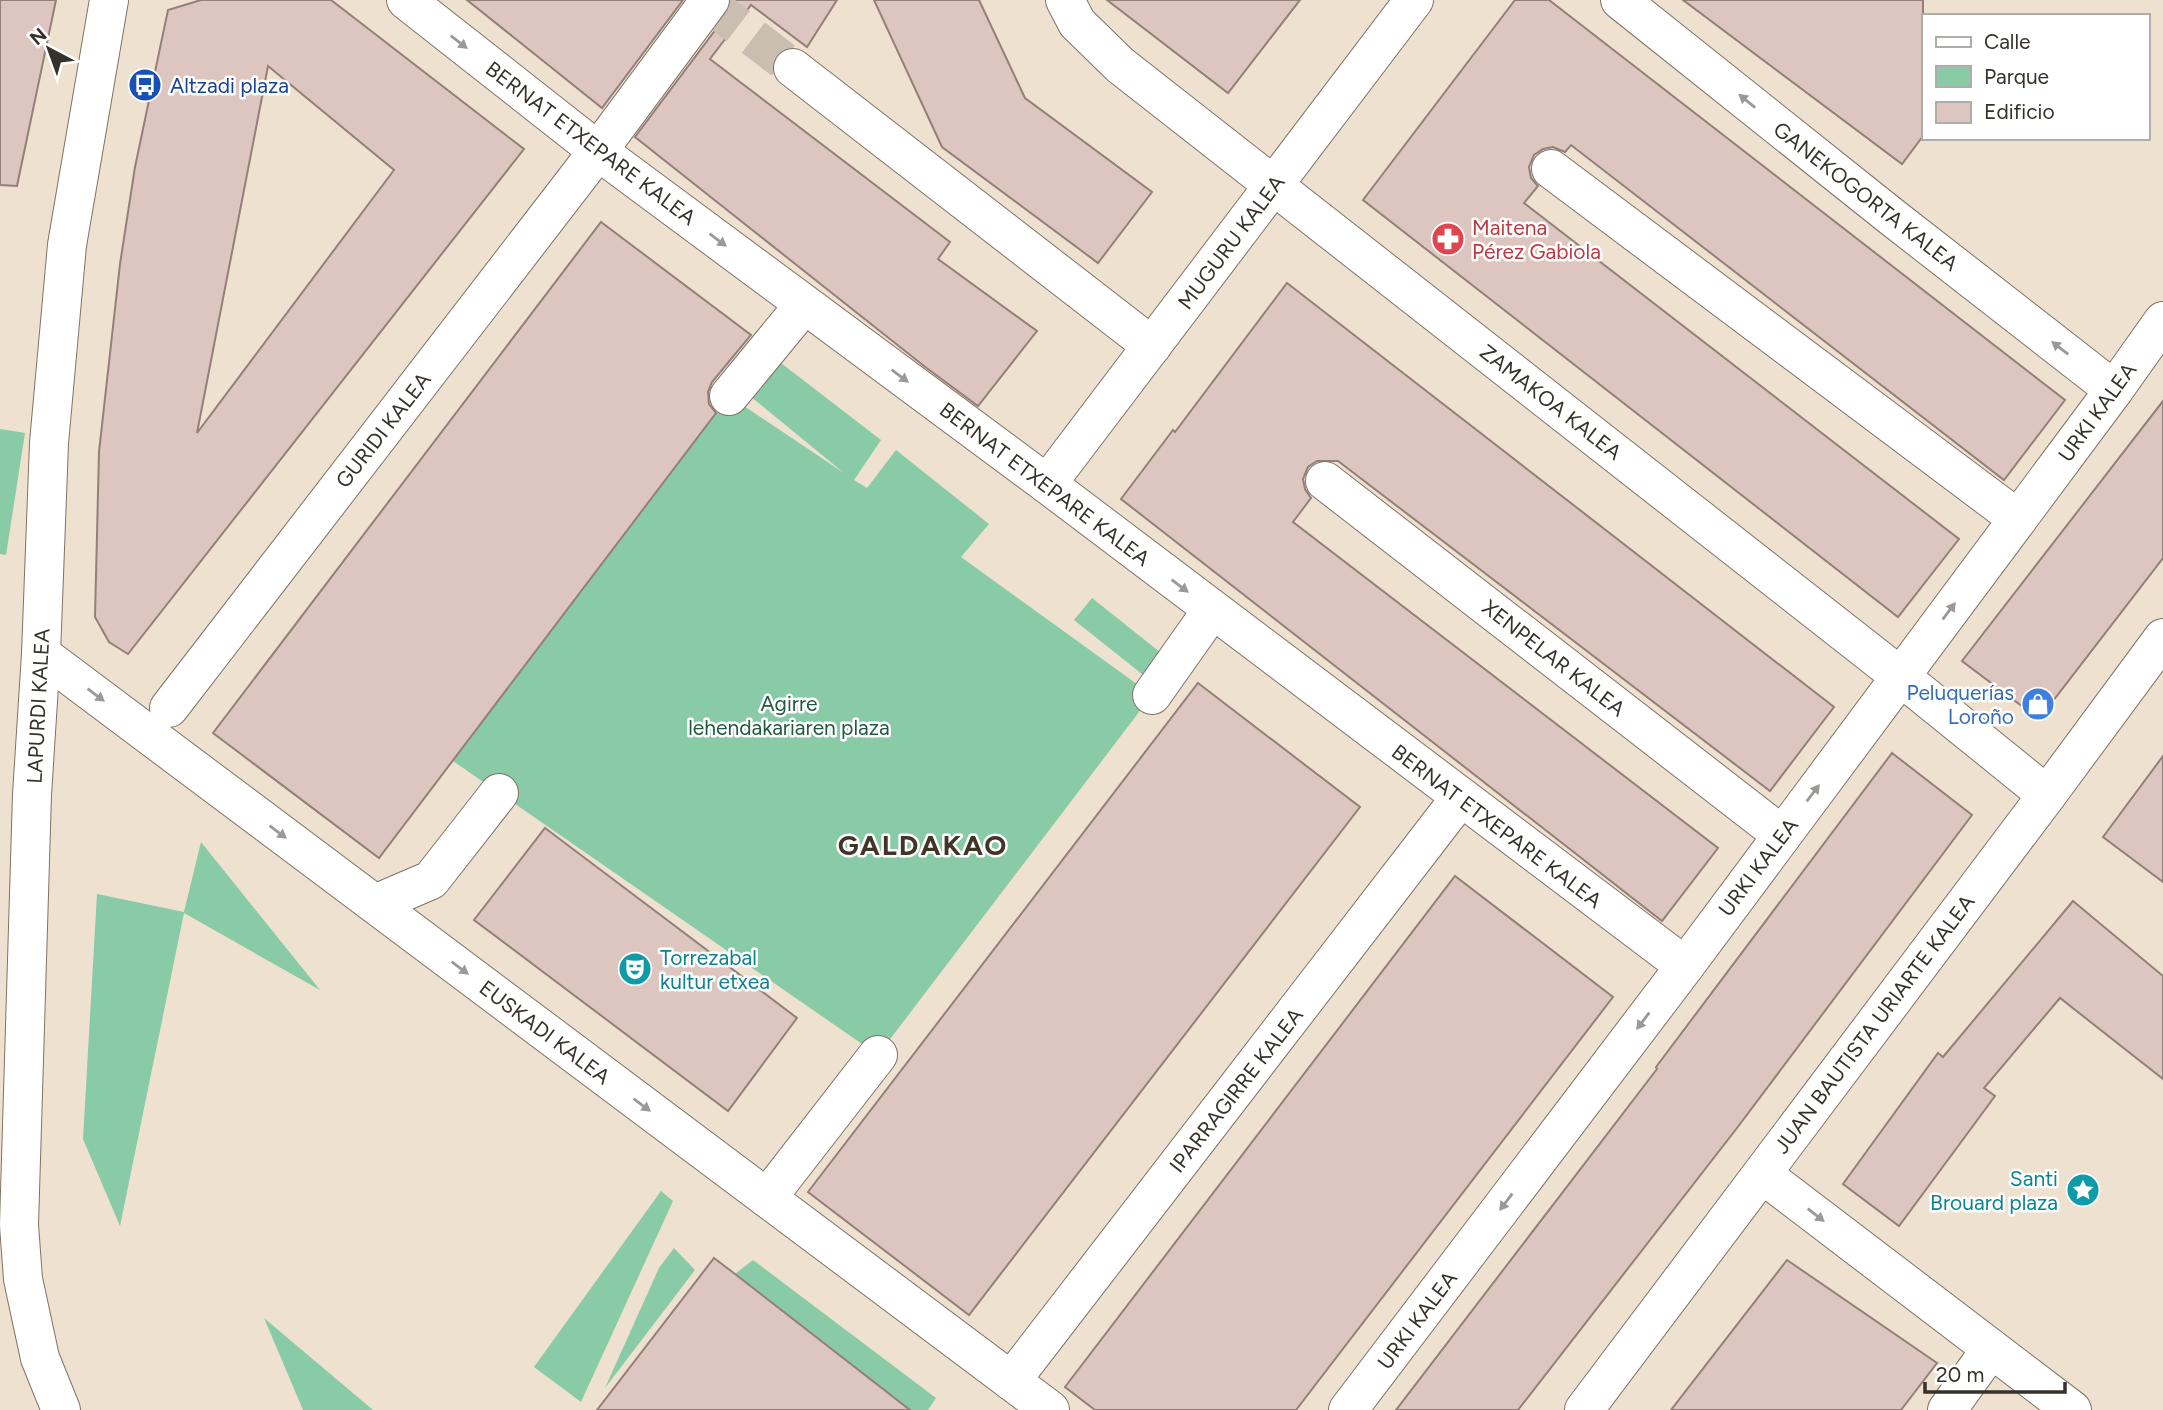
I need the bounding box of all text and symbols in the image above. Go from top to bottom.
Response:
north arrow [14,14,84,84]
legend [1922,14,2149,140]
text: N [25,23,51,50]
text: Calle [1984,29,2031,54]
one-way arrow [450,35,468,50]
street label: BERNAT ETXEPARE KALEA [481,56,701,230]
text: Parque [1984,64,2049,89]
bus stop icon: Altzadi plaza [126,66,164,104]
place label: Altzadi plaza [170,73,289,98]
one-way arrow [1738,94,1756,109]
text: Edificio [1984,99,2055,124]
street label: GANEKOGORTA KALEA [1769,116,1963,276]
street label: MUGURU KALEA [1173,170,1289,314]
place label: Maitena Pérez Gabiola [1472,215,1601,264]
pharmacy icon: Maitena Pérez Gabiola [1429,220,1467,258]
one-way arrow [709,233,727,247]
street label: ZAMAKOA KALEA [1475,339,1627,465]
one-way arrow [2052,341,2070,356]
street label: URKI KALEA [2053,358,2141,466]
street label: GURIDI KALEA [330,367,436,493]
one-way arrow [891,369,909,383]
street label: BERNAT ETXEPARE KALEA [935,397,1155,571]
one-way arrow [1171,579,1189,593]
street label: XENPELAR KALEA [1478,595,1630,721]
one-way arrow [1942,602,1956,621]
street label: LAPURDI KALEA [21,628,55,784]
place label: Peluquerías Loroño [1906,680,2014,729]
shop icon: Peluquerías Loroño [2019,685,2057,723]
one-way arrow [87,688,105,702]
park label: Agirre lehendakariaren plaza [688,691,890,740]
street label: BERNAT ETXEPARE KALEA [1387,739,1607,913]
one-way arrow [1806,784,1820,803]
street label: URKI KALEA [1713,813,1803,921]
one-way arrow [269,824,287,838]
district label: GALDAKAO [838,828,1008,862]
street label: JUAN BAUTISTA URIARTE KALEA [1768,890,1980,1158]
place label: Torrezabal kultur etxea [660,945,770,994]
theatre icon: Torrezabal kultur etxea [616,950,654,988]
one-way arrow [451,961,469,975]
street label: EUSKADI KALEA [475,975,615,1089]
street label: IPARRAGIRRE KALEA [1164,1003,1308,1177]
one-way arrow [1636,1011,1651,1029]
one-way arrow [633,1097,651,1111]
place label: Santi Brouard plaza [1930,1166,2058,1215]
place icon: Santi Brouard plaza [2064,1171,2102,1209]
one-way arrow [1499,1193,1513,1211]
one-way arrow [1806,1208,1824,1223]
street label: URKI KALEA [1372,1266,1462,1374]
scale bar [1925,1350,2065,1394]
text: 20 m [1936,1362,1984,1387]

